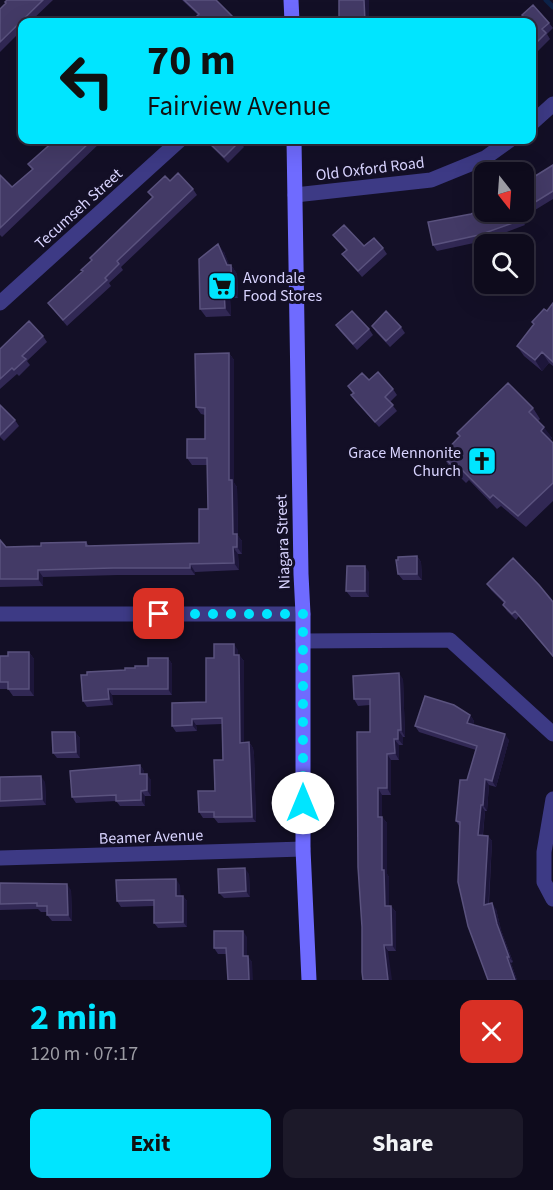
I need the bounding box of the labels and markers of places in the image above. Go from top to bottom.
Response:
place label: Avondale Food Stores [243,267,322,307]
supermarket icon: Avondale Food Stores [206,270,238,302]
place label: Grace Mennonite Church [348,442,461,482]
church icon: Grace Mennonite Church [466,445,498,477]
pin [133,588,184,639]

